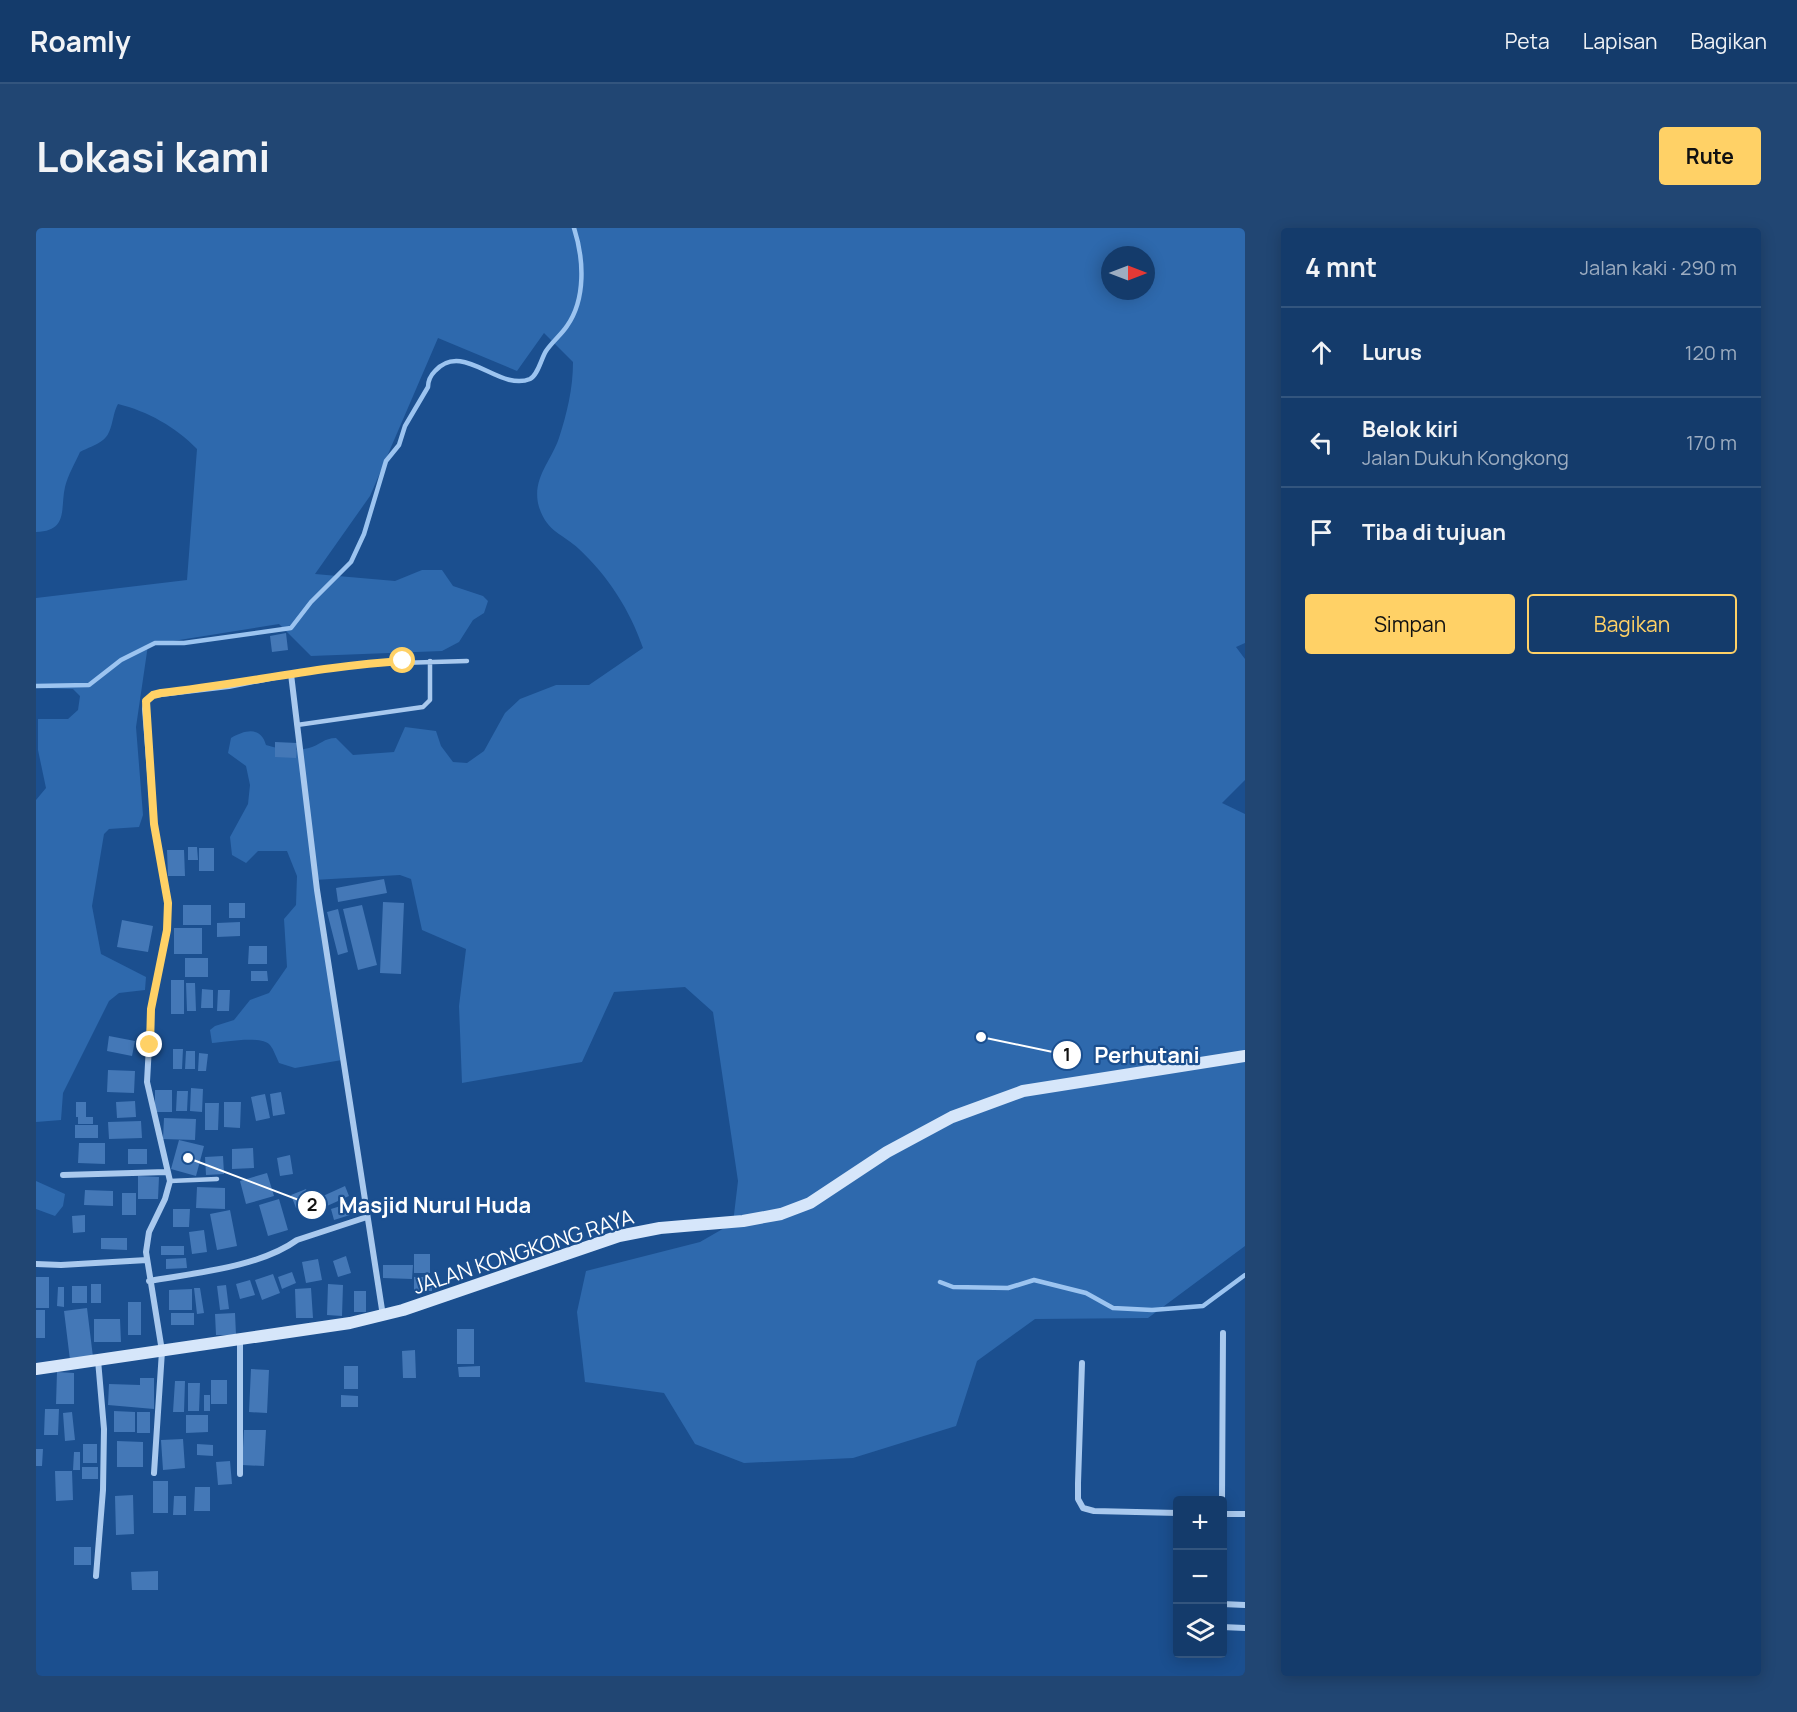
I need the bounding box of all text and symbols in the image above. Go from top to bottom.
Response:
text: Roamly [30,22,131,60]
text: Peta [1505,27,1550,55]
text: Lapisan [1583,27,1658,55]
text: Bagikan [1691,27,1767,55]
text: Lokasi kami [36,127,270,185]
button: Rute [1659,127,1761,185]
north arrow [1101,246,1155,300]
text: 4 mnt [1305,249,1377,285]
text: Jalan kaki · 290 m [1580,254,1737,281]
icon: ahead [1305,336,1338,369]
text: Lurus [1362,337,1422,367]
text: 120 m [1685,339,1737,366]
text: Belok kiri [1362,414,1458,444]
icon: left [1305,426,1338,459]
text: 170 m [1686,429,1737,456]
text: Jalan Dukuh Kongkong [1362,444,1569,471]
icon: arrive [1305,516,1338,549]
text: Tiba di tujuan [1362,517,1506,547]
button: Simpan [1305,594,1515,654]
button: Bagikan [1527,594,1737,654]
route start [389,647,415,673]
route end [136,1031,162,1057]
callout: Perhutani [1052,1035,1212,1075]
text: Perhutani [1094,1040,1200,1070]
text: 1 [1063,1042,1071,1066]
callout: Masjid Nurul Huda [297,1185,543,1225]
text: Masjid Nurul Huda [339,1190,531,1220]
text: 2 [307,1192,317,1216]
street label: JALAN KONGKONG RAYA [409,1202,637,1300]
map controls [1173,1496,1227,1658]
button: + [1173,1496,1227,1550]
button: − [1173,1550,1227,1604]
button: layers [1173,1604,1227,1658]

